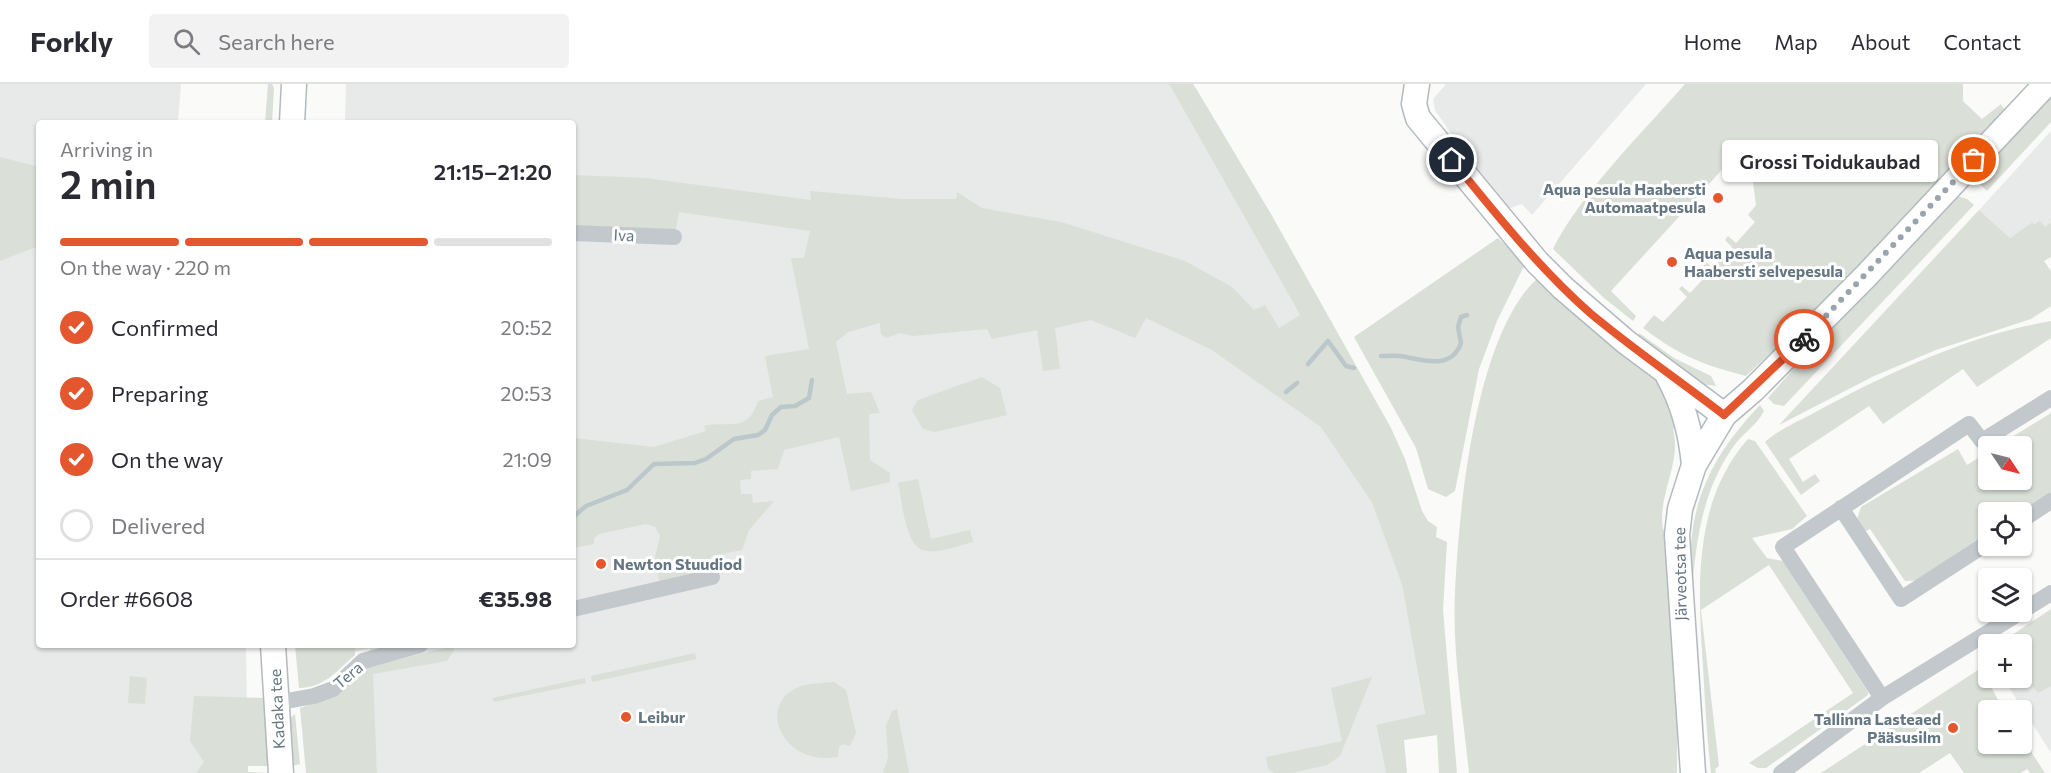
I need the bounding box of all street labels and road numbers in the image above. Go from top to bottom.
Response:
street label: Iva [613,224,635,245]
street label: Järveotsa tee [1669,527,1690,621]
street label: Tera [329,657,366,692]
street label: Kadaka tee [265,669,288,750]

